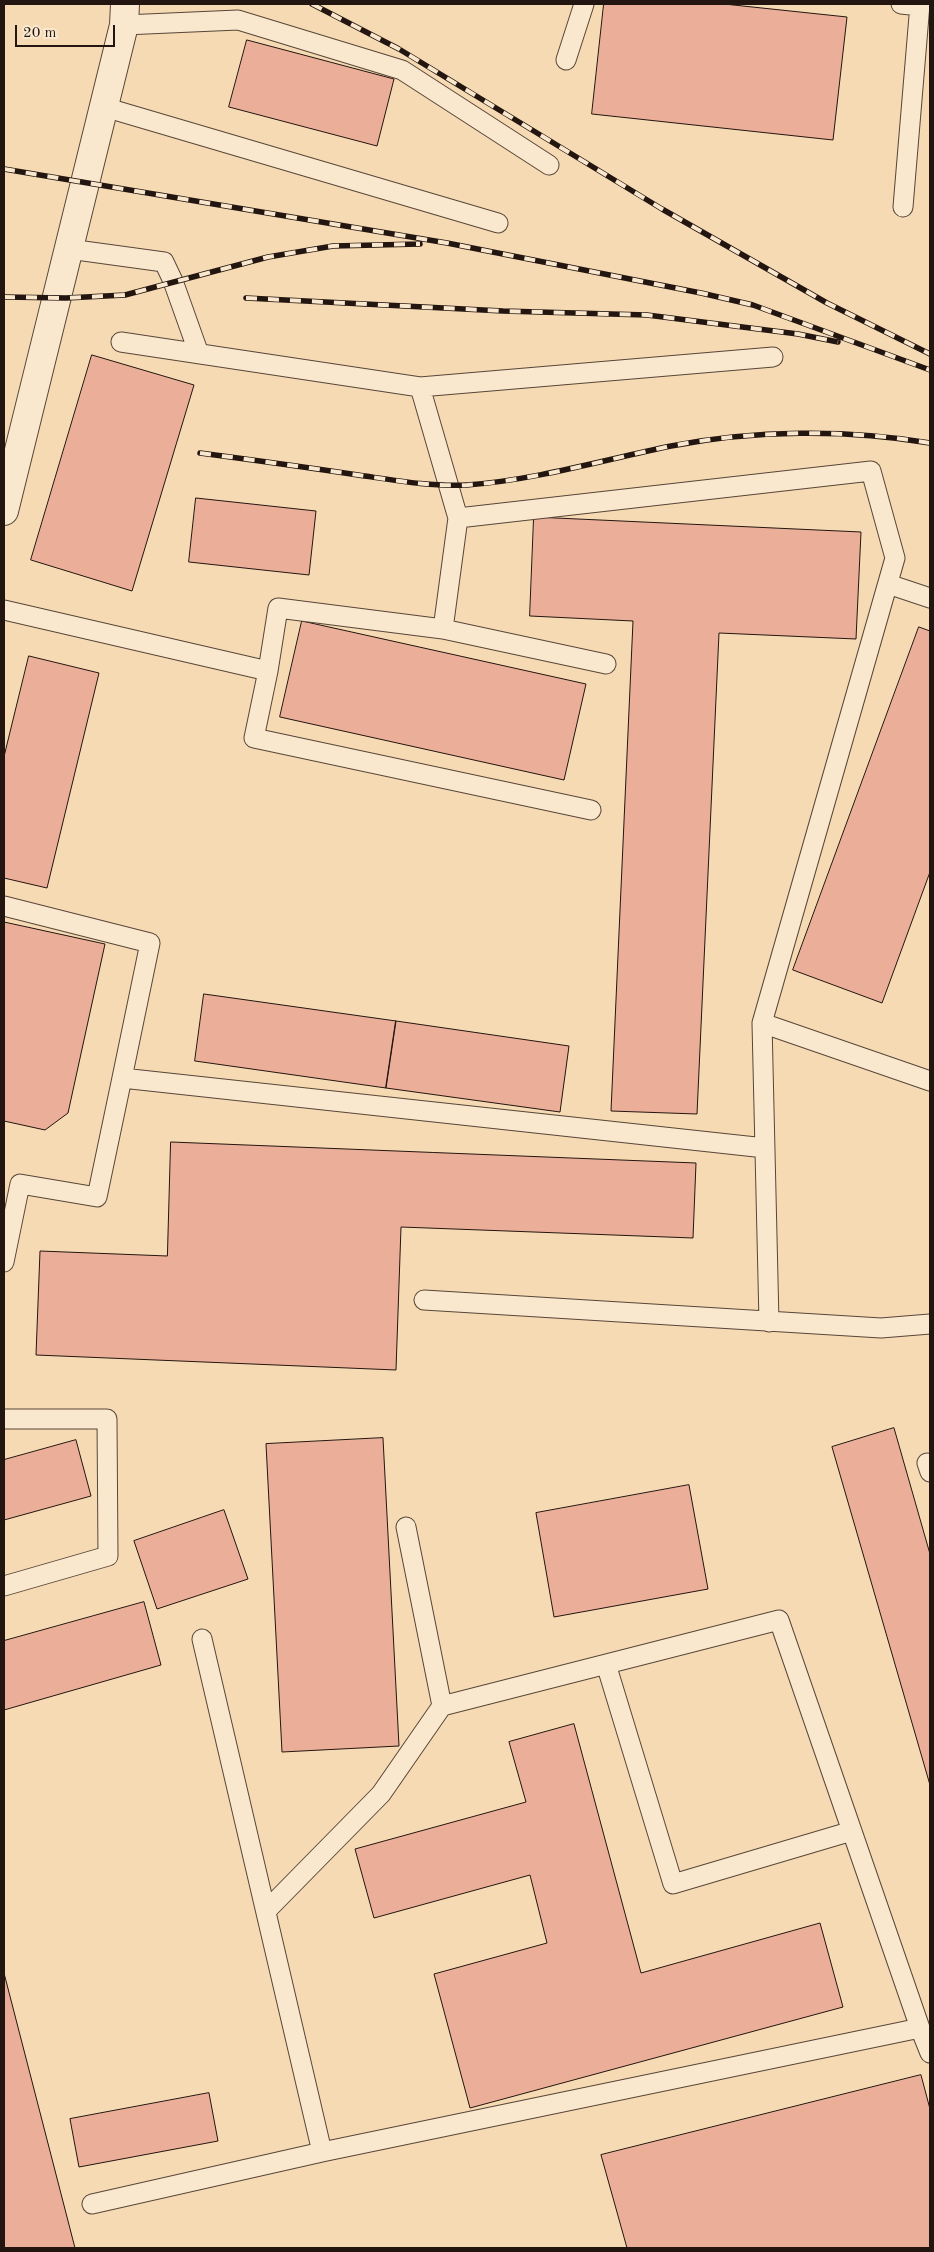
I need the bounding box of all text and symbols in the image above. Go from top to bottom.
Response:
scale bar [18,15,118,47]
text: 20 m [23,26,57,41]

